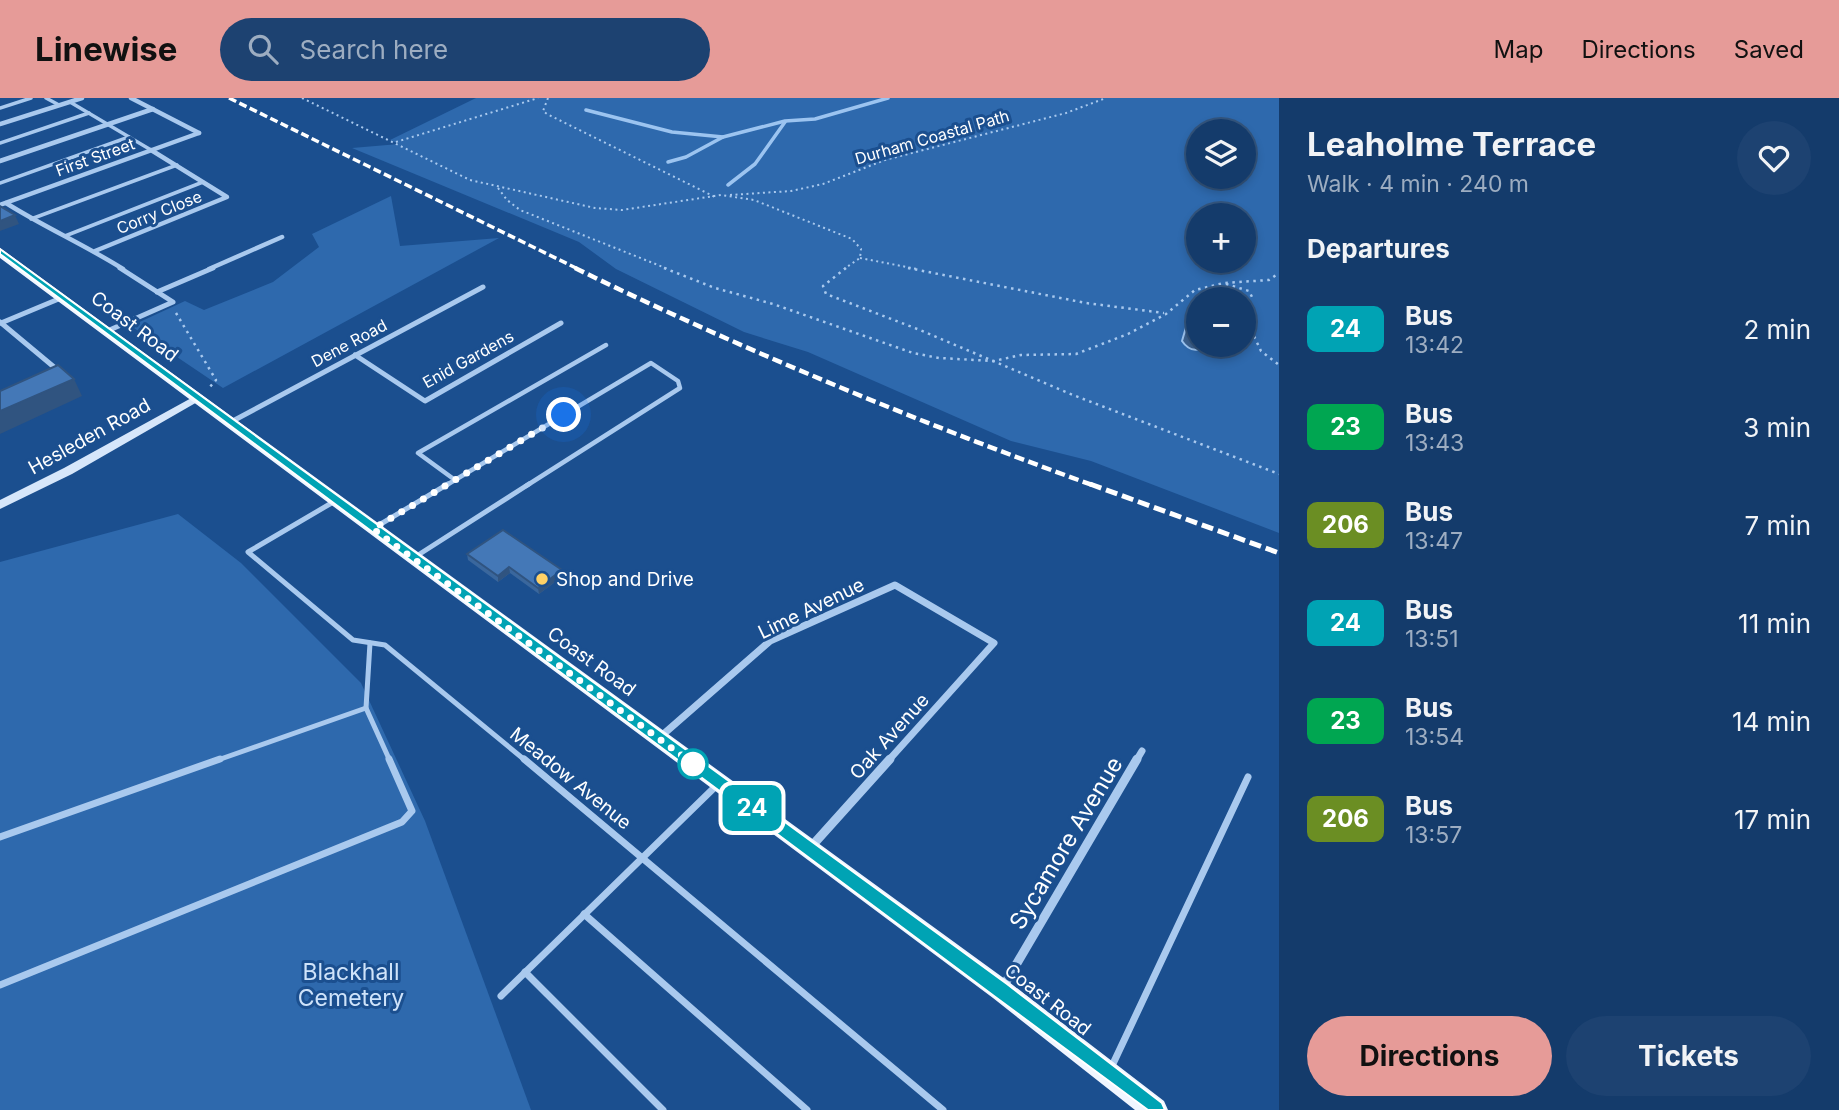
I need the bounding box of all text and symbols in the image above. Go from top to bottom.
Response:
search box [220,18,710,81]
text: Linewise [35,29,178,69]
icon: search [244,30,282,68]
text: Search here [300,34,448,65]
text: Map [1494,35,1543,64]
text: Directions [1581,35,1696,64]
text: Saved [1734,35,1804,64]
street label: Durham Coastal Path [852,105,1012,169]
map controls [1186,119,1256,357]
button: layers [1186,119,1256,189]
button: heart [1737,121,1811,195]
text: Leaholme Terrace [1307,124,1596,164]
street label: First Street [53,133,137,181]
text: Walk · 4 min · 240 m [1307,170,1529,198]
street label: Corry Close [113,186,205,238]
button: + [1186,203,1256,273]
text: Departures [1307,233,1450,264]
street label: Coast Road [86,286,183,367]
button: − [1186,287,1256,357]
text: Bus [1405,300,1453,331]
text: 24 [1330,314,1361,343]
text: 2 min [1743,314,1811,345]
street label: Dene Road [308,315,390,371]
street label: Enid Gardens [419,326,517,392]
text: 13:42 [1405,331,1464,359]
street label: Hesleden Road [24,393,154,479]
your location [546,397,581,432]
text: Bus [1405,398,1453,429]
text: 23 [1330,412,1361,441]
text: 3 min [1743,412,1811,443]
text: 13:43 [1405,429,1464,457]
text: Bus [1405,496,1453,527]
text: 206 [1322,510,1369,539]
text: 7 min [1745,510,1811,541]
text: 13:47 [1405,527,1463,555]
place label: Shop and Drive [556,568,694,591]
marker: Shop and Drive [534,571,550,587]
street label: Lime Avenue [754,573,868,644]
text: Bus [1405,594,1453,625]
text: 24 [1330,608,1361,637]
text: 11 min [1738,608,1811,639]
street label: Coast Road [543,622,640,701]
text: 13:51 [1405,625,1459,653]
street label: Oak Avenue [845,689,934,784]
text: Bus [1405,692,1453,723]
text: 23 [1330,706,1361,735]
text: 14 min [1732,706,1811,737]
street label: Meadow Avenue [505,722,636,834]
text: 13:54 [1405,723,1464,751]
unlabelled marker [678,749,708,779]
street label: Sycamore Avenue [1003,752,1129,934]
line badge: 24 [720,785,784,831]
text: Bus [1405,790,1453,821]
text: 24 [737,793,767,822]
text: 206 [1322,804,1369,833]
text: 17 min [1734,804,1811,835]
text: 13:57 [1405,821,1462,849]
park label: Blackhall Cemetery [298,958,404,1012]
street label: Coast Road [1000,958,1096,1040]
button: Directions [1307,1016,1552,1096]
button: Tickets [1566,1016,1811,1096]

